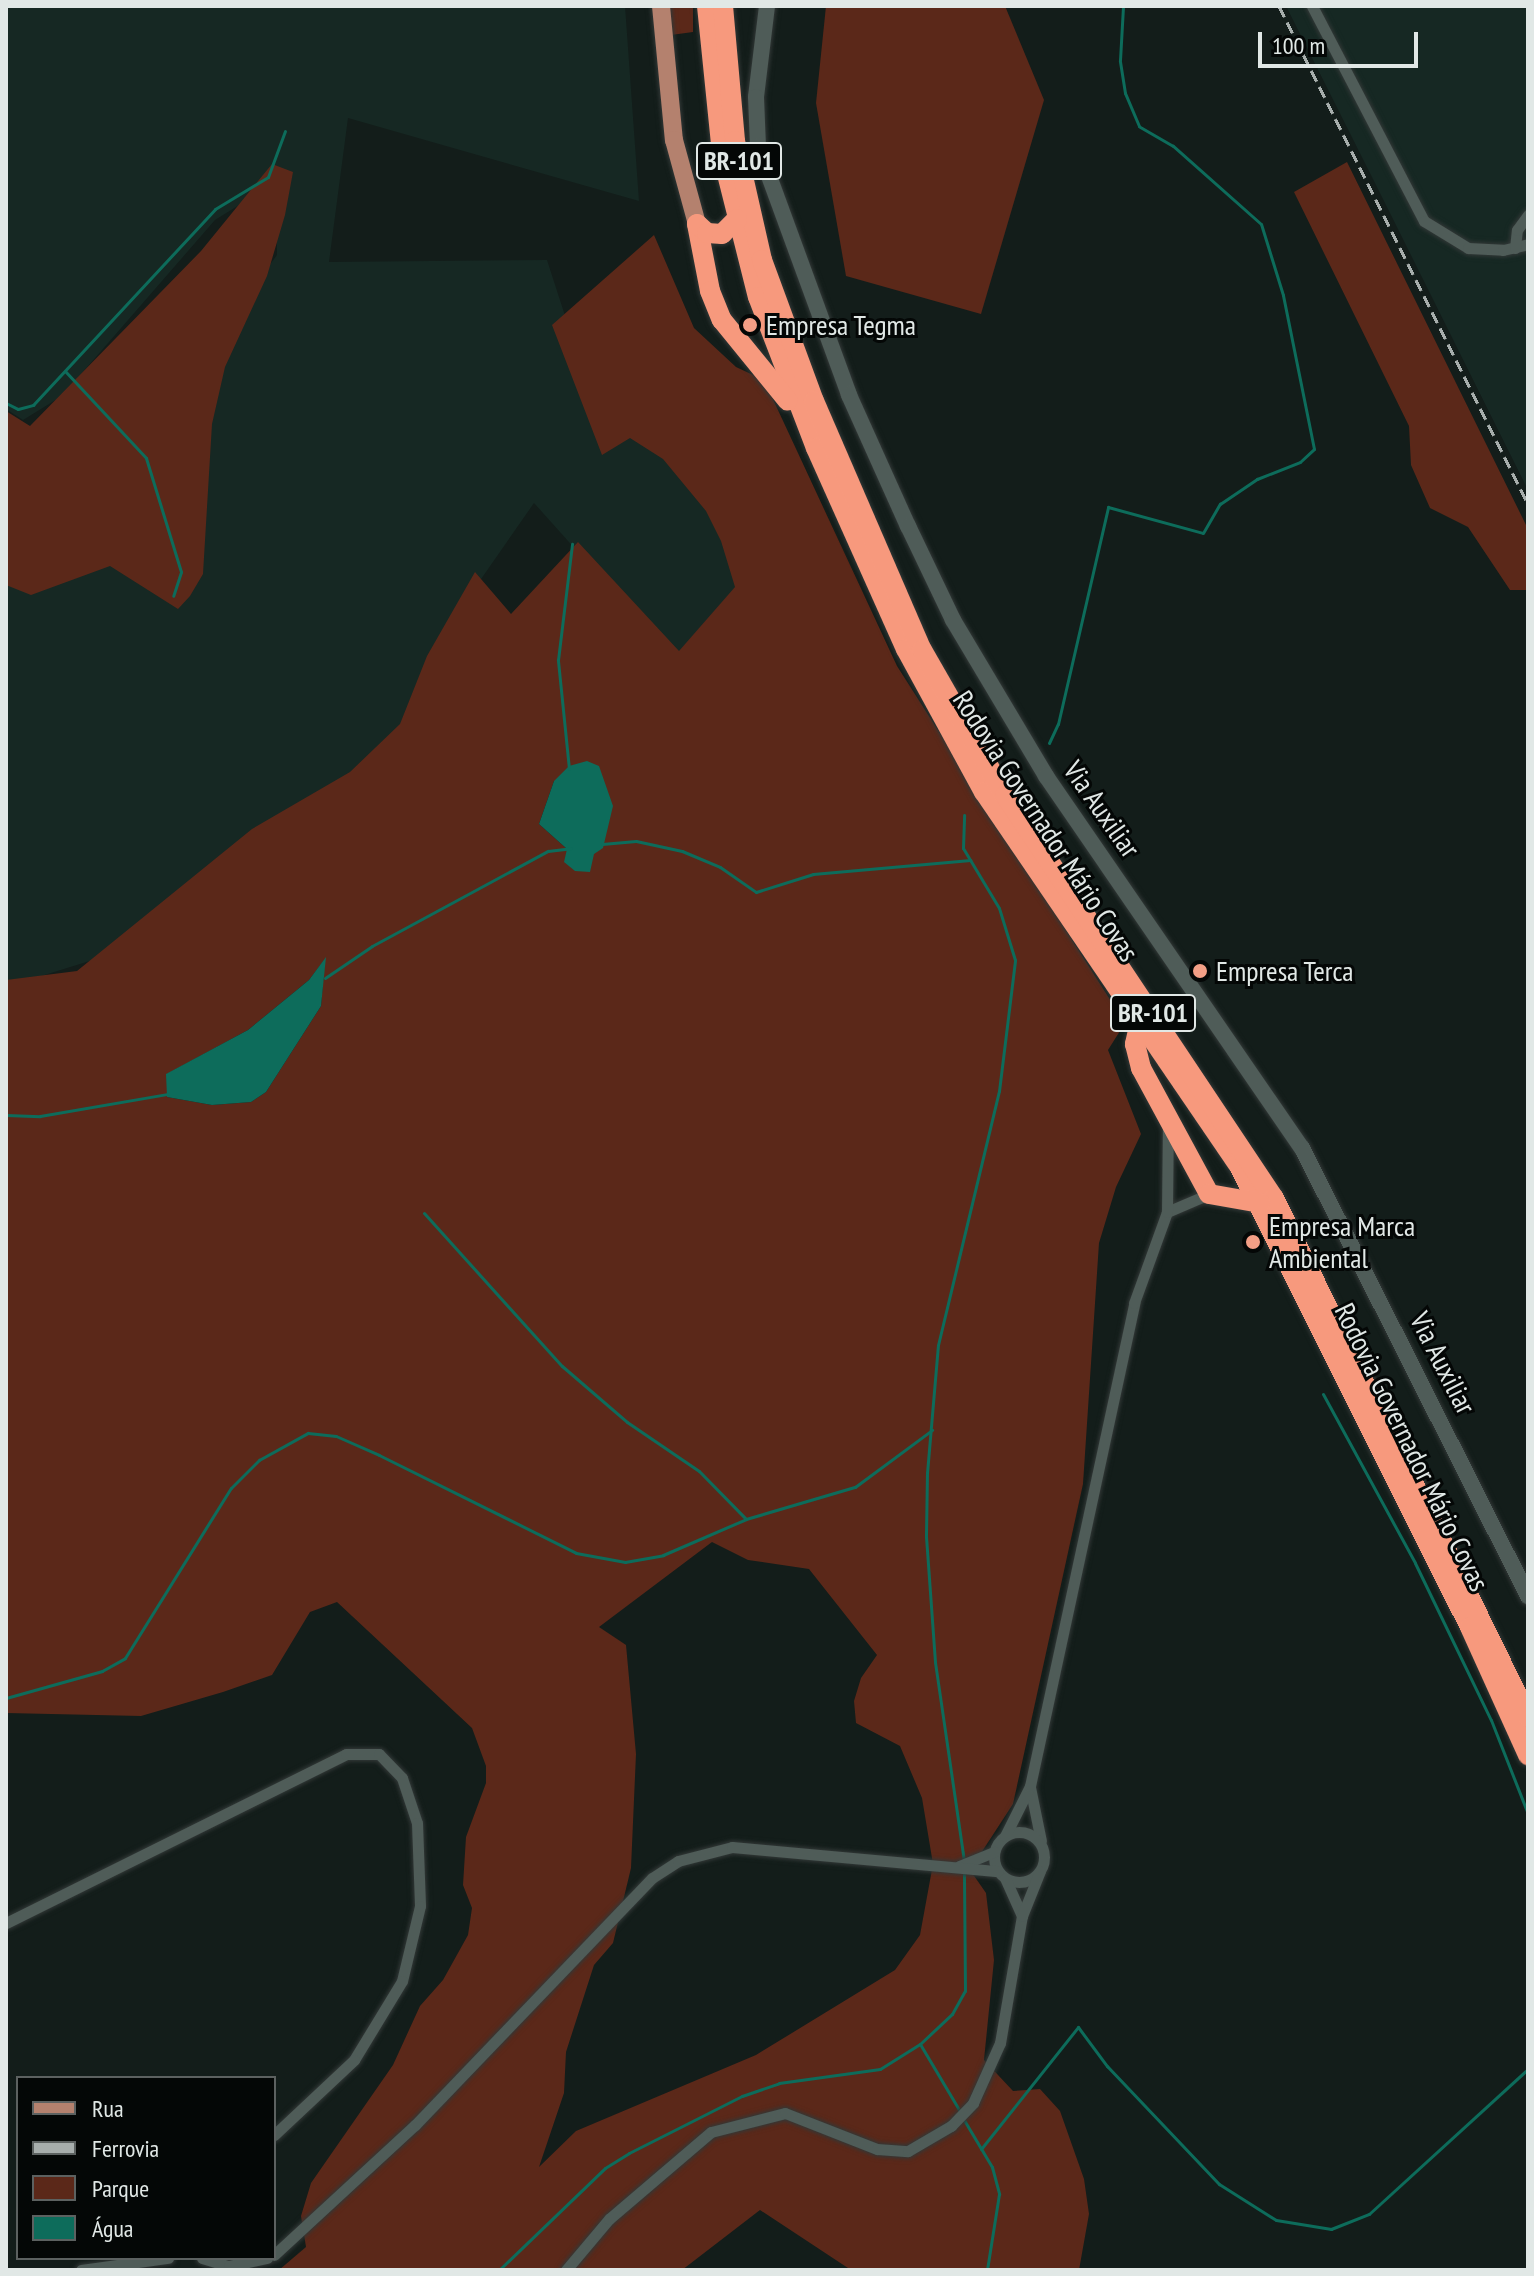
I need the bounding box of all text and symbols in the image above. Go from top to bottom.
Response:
scale bar [1262,16,1422,66]
text: 100 m [1272,30,1325,61]
road number: BR-101 [695,139,783,183]
place label: Empresa Tegma [766,308,917,342]
marker: Empresa Tegma [741,316,759,334]
street label: Rodovia Governador Mário Covas [946,684,1146,968]
street label: Via Auxiliar [1057,754,1147,864]
place label: Empresa Terca [1216,954,1354,988]
marker: Empresa Terca [1191,962,1209,980]
road number: BR-101 [1109,991,1197,1035]
place label: Empresa Marca Ambiental [1269,1209,1415,1275]
marker: Empresa Marca Ambiental [1244,1233,1262,1251]
street label: Rodovia Governador Mário Covas [1328,1298,1496,1596]
street label: Via Auxiliar [1403,1306,1483,1420]
legend [16,2076,276,2260]
text: Rua [92,2093,124,2124]
text: Ferrovia [92,2133,159,2164]
text: Parque [92,2173,149,2204]
text: Água [92,2213,133,2244]

